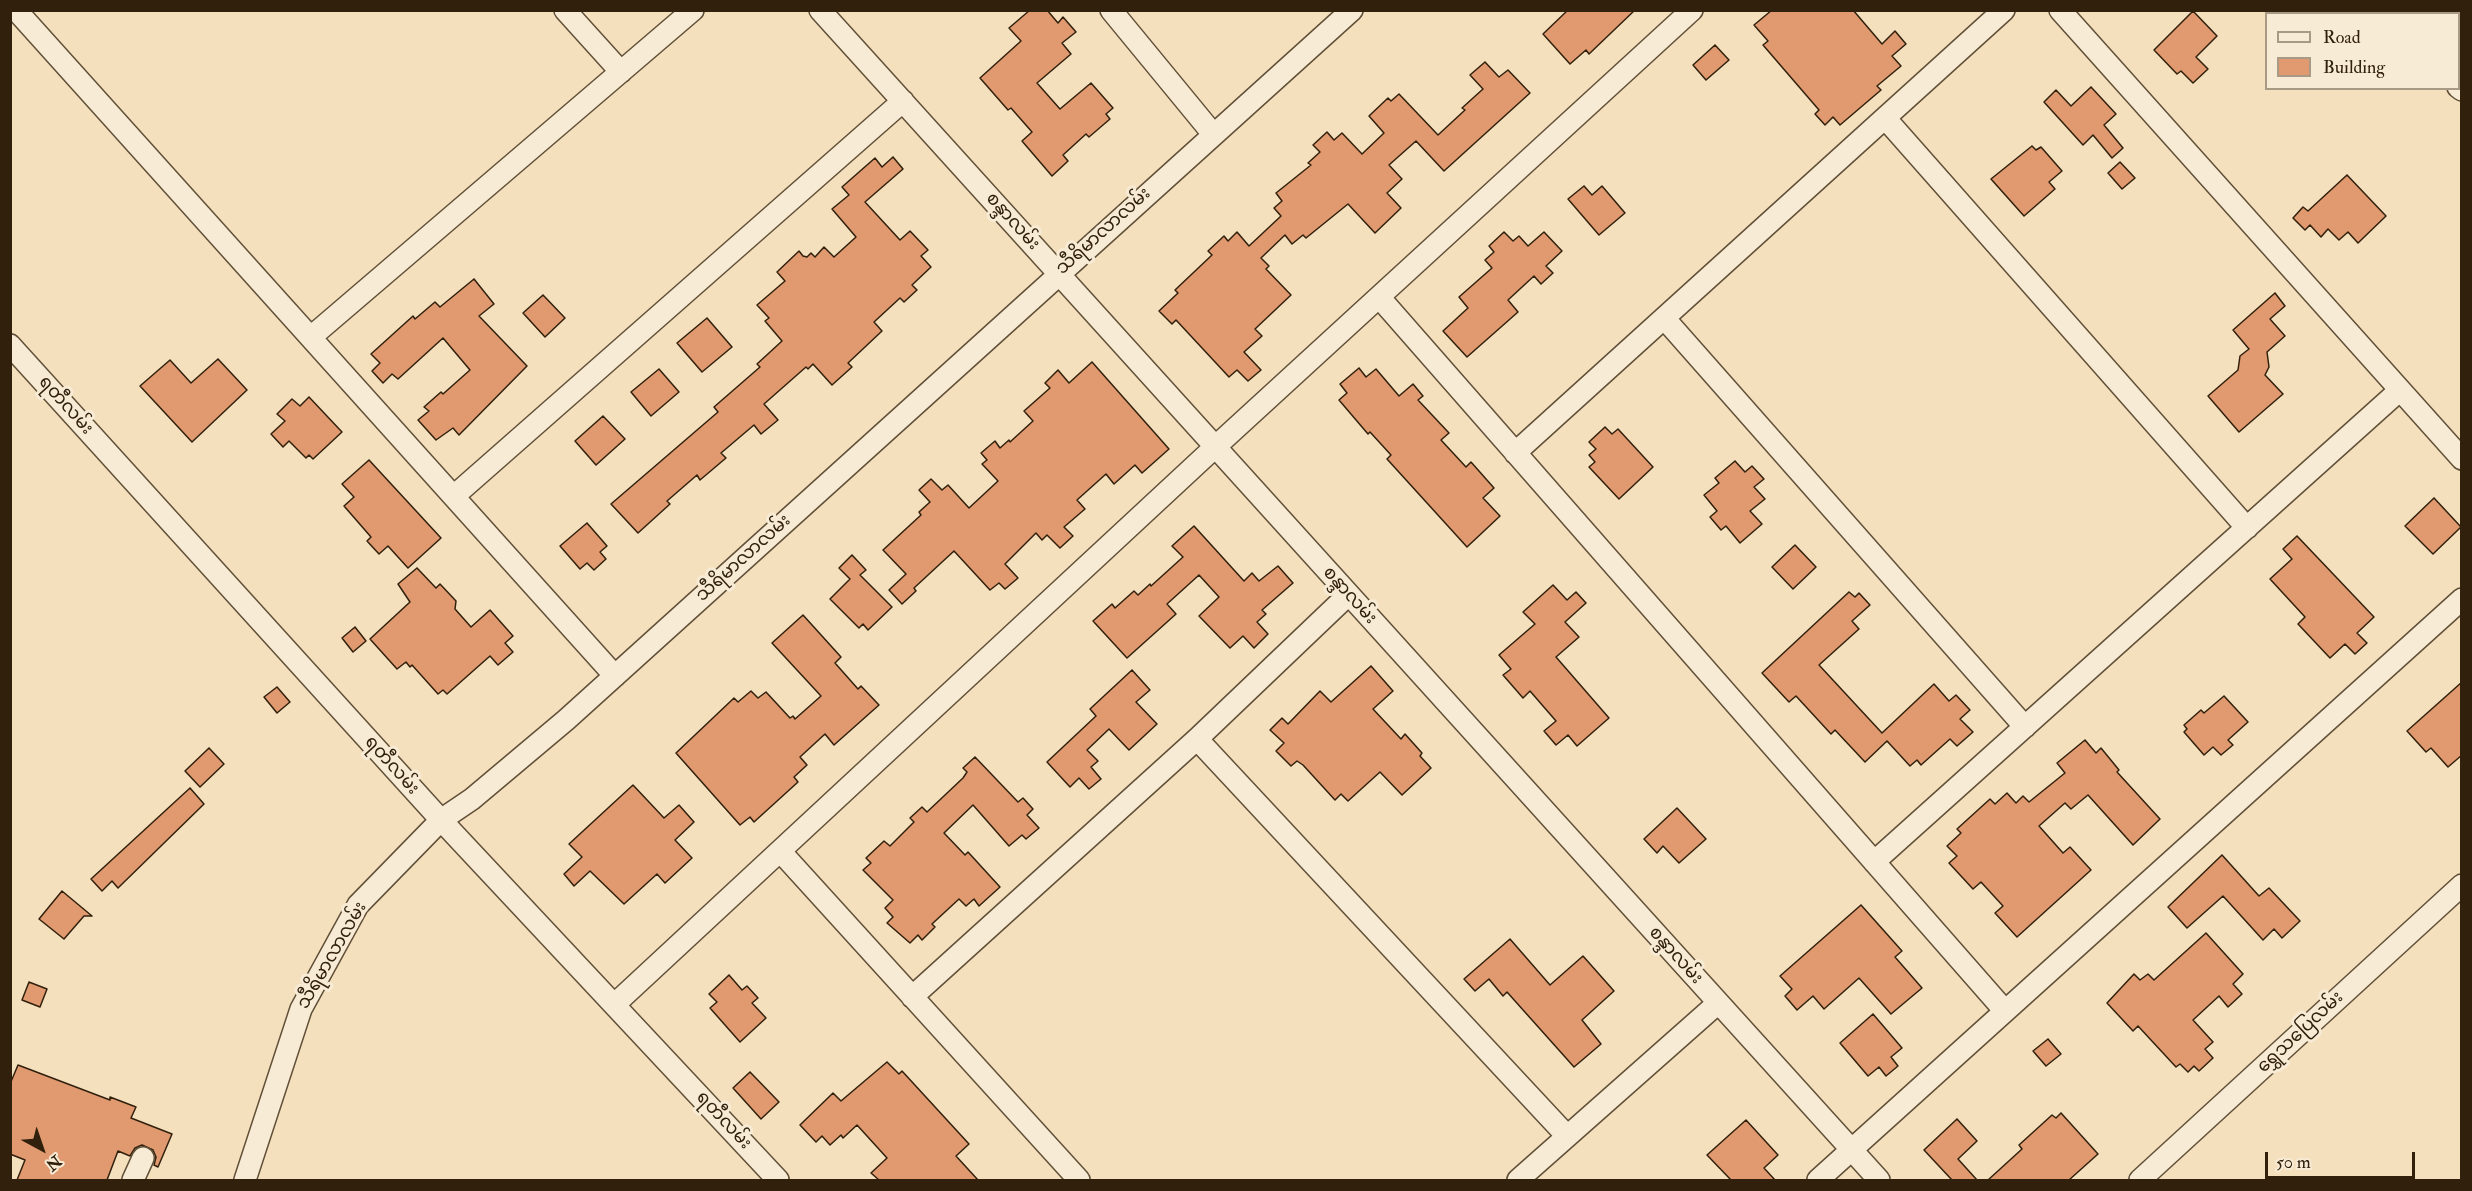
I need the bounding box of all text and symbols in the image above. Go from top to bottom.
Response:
legend [2265,12,2460,90]
text: Road [2323,26,2361,49]
text: Building [2323,56,2385,79]
street label: သီရိမာလာလမ်း [1052,184,1156,280]
street label: စန္ဒာလမ်း [980,189,1044,255]
street label: ရတီလမ်း [33,372,97,440]
street label: သီရိမာလာလမ်း [692,511,796,607]
street label: စန္ဒာလမ်း [1317,563,1381,629]
street label: ရတီလမ်း [359,732,423,800]
street label: သီရိမာလာလမ်း [294,899,372,1013]
street label: စန္ဒာလမ်း [1643,923,1707,989]
street label: ရွှေသပြေလမ်း [2253,988,2349,1078]
street label: ရတီလမ်း [691,1088,755,1154]
north arrow [12,1119,72,1179]
scale bar [2268,1140,2418,1178]
text: N [42,1151,65,1175]
text: 50 m [2276,1151,2311,1174]

